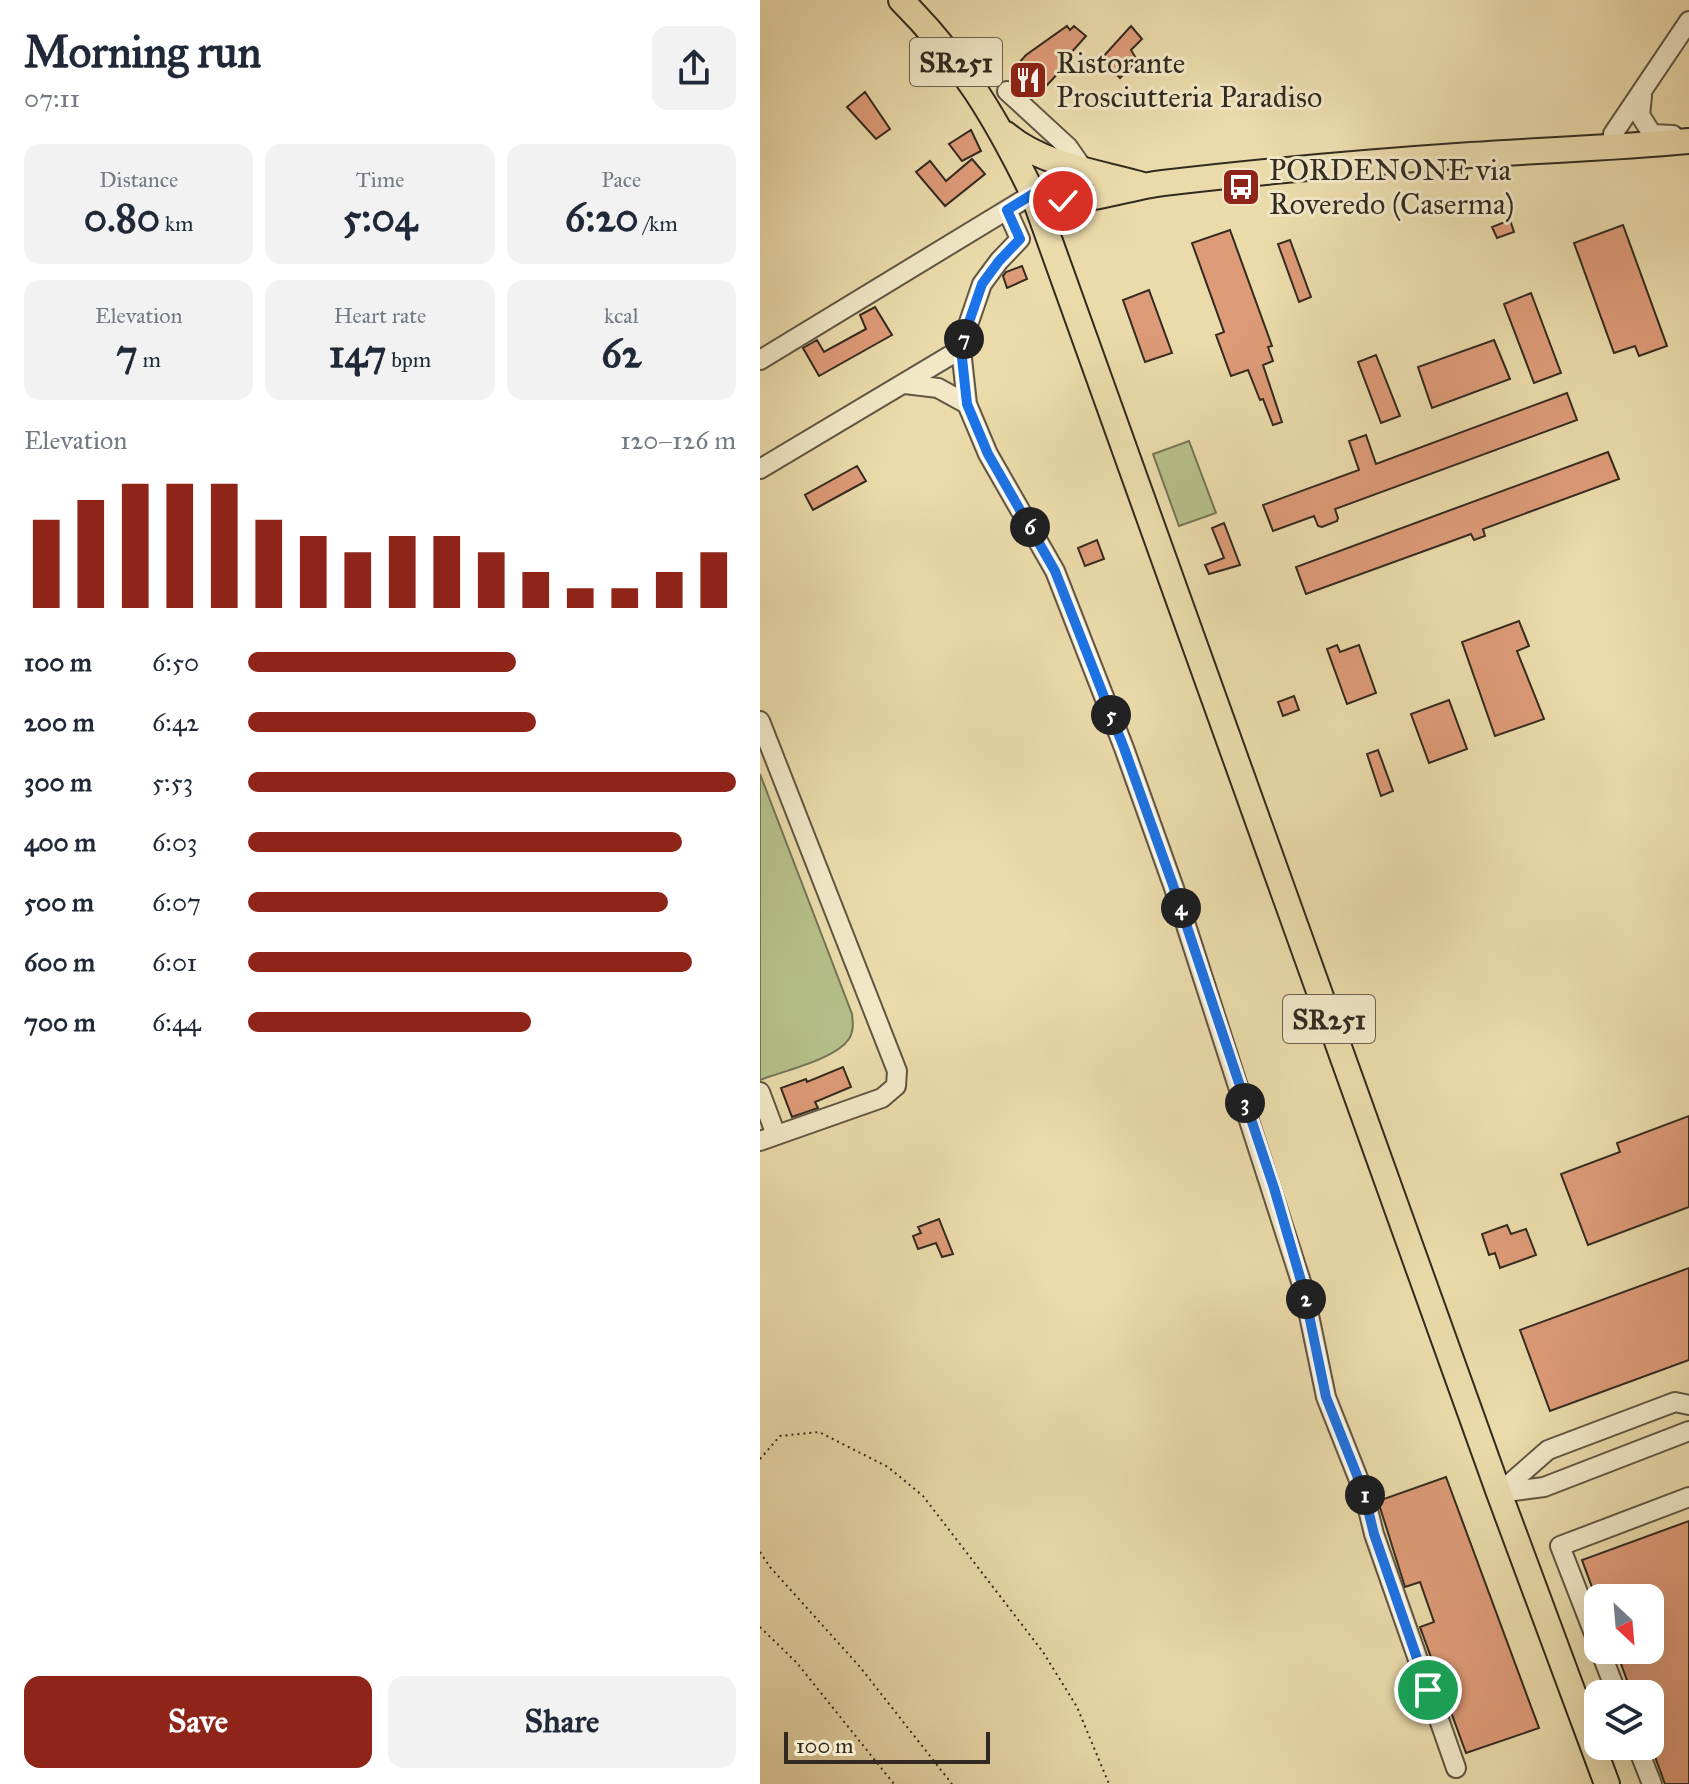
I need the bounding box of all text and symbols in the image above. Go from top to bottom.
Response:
text: Morning run [24,25,261,79]
button: share [652,26,736,110]
road number: SR251 [910,38,1002,86]
place label: Ristorante Prosciutteria Paradiso [1056,45,1322,115]
restaurant icon: Ristorante Prosciutteria Paradiso [1007,59,1049,101]
text: 07:11 [24,82,80,114]
place label: PORDENONE via Roveredo (Caserma) [1269,152,1514,223]
text: Distance [99,166,178,193]
text: Time [356,166,404,193]
text: Pace [601,166,641,193]
bus stop icon: PORDENONE via Roveredo (Caserma) [1220,166,1262,208]
pin [1029,167,1097,235]
icon: check [1041,179,1085,223]
text: 0.80 [84,193,160,242]
text: 5:04 [343,193,417,242]
text: 6:20 [565,193,638,242]
text: km [160,210,193,237]
text: /km [638,210,678,237]
text: Elevation [95,302,182,329]
text: Heart rate [334,302,426,329]
text: kcal [604,302,639,329]
pin: 7 [944,319,984,359]
text: 7 [958,325,970,352]
text: 7 [116,329,138,378]
text: 147 [329,329,386,378]
text: 62 [601,329,641,378]
text: m [138,346,161,373]
text: bpm [386,346,431,373]
text: Elevation [24,424,127,456]
text: 120–126 m [620,424,736,456]
pin: 6 [1010,507,1050,547]
text: 6 [1024,513,1036,540]
text: 100 m [24,646,92,678]
text: 6:50 [152,646,199,678]
pin: 5 [1091,695,1131,735]
text: 5 [1106,701,1116,728]
text: 200 m [24,706,95,738]
text: 6:42 [152,706,199,738]
text: 300 m [24,766,92,798]
text: 5:53 [152,766,193,798]
text: 400 m [24,826,96,858]
text: 6:03 [152,826,197,858]
text: 500 m [24,886,94,918]
text: 6:07 [152,886,201,918]
pin: 4 [1161,888,1201,928]
text: 4 [1175,894,1187,921]
text: 600 m [24,946,95,978]
text: 6:01 [152,946,197,978]
road number: SR251 [1283,995,1375,1043]
text: 700 m [24,1006,96,1038]
text: 6:44 [152,1006,201,1038]
pin: 3 [1225,1083,1265,1123]
text: 3 [1241,1089,1249,1116]
pin: 2 [1286,1279,1326,1319]
text: 2 [1301,1285,1311,1312]
pin: 1 [1345,1475,1385,1515]
text: 1 [1361,1481,1369,1508]
north arrow [1584,1584,1664,1664]
map controls [1584,1584,1664,1760]
pin [1394,1656,1462,1724]
icon: arrive [1406,1668,1450,1712]
button: Save [24,1676,372,1768]
button: Share [388,1676,736,1768]
button: layers [1584,1680,1664,1760]
scale bar [784,1728,990,1764]
text: 100 m [796,1732,853,1759]

